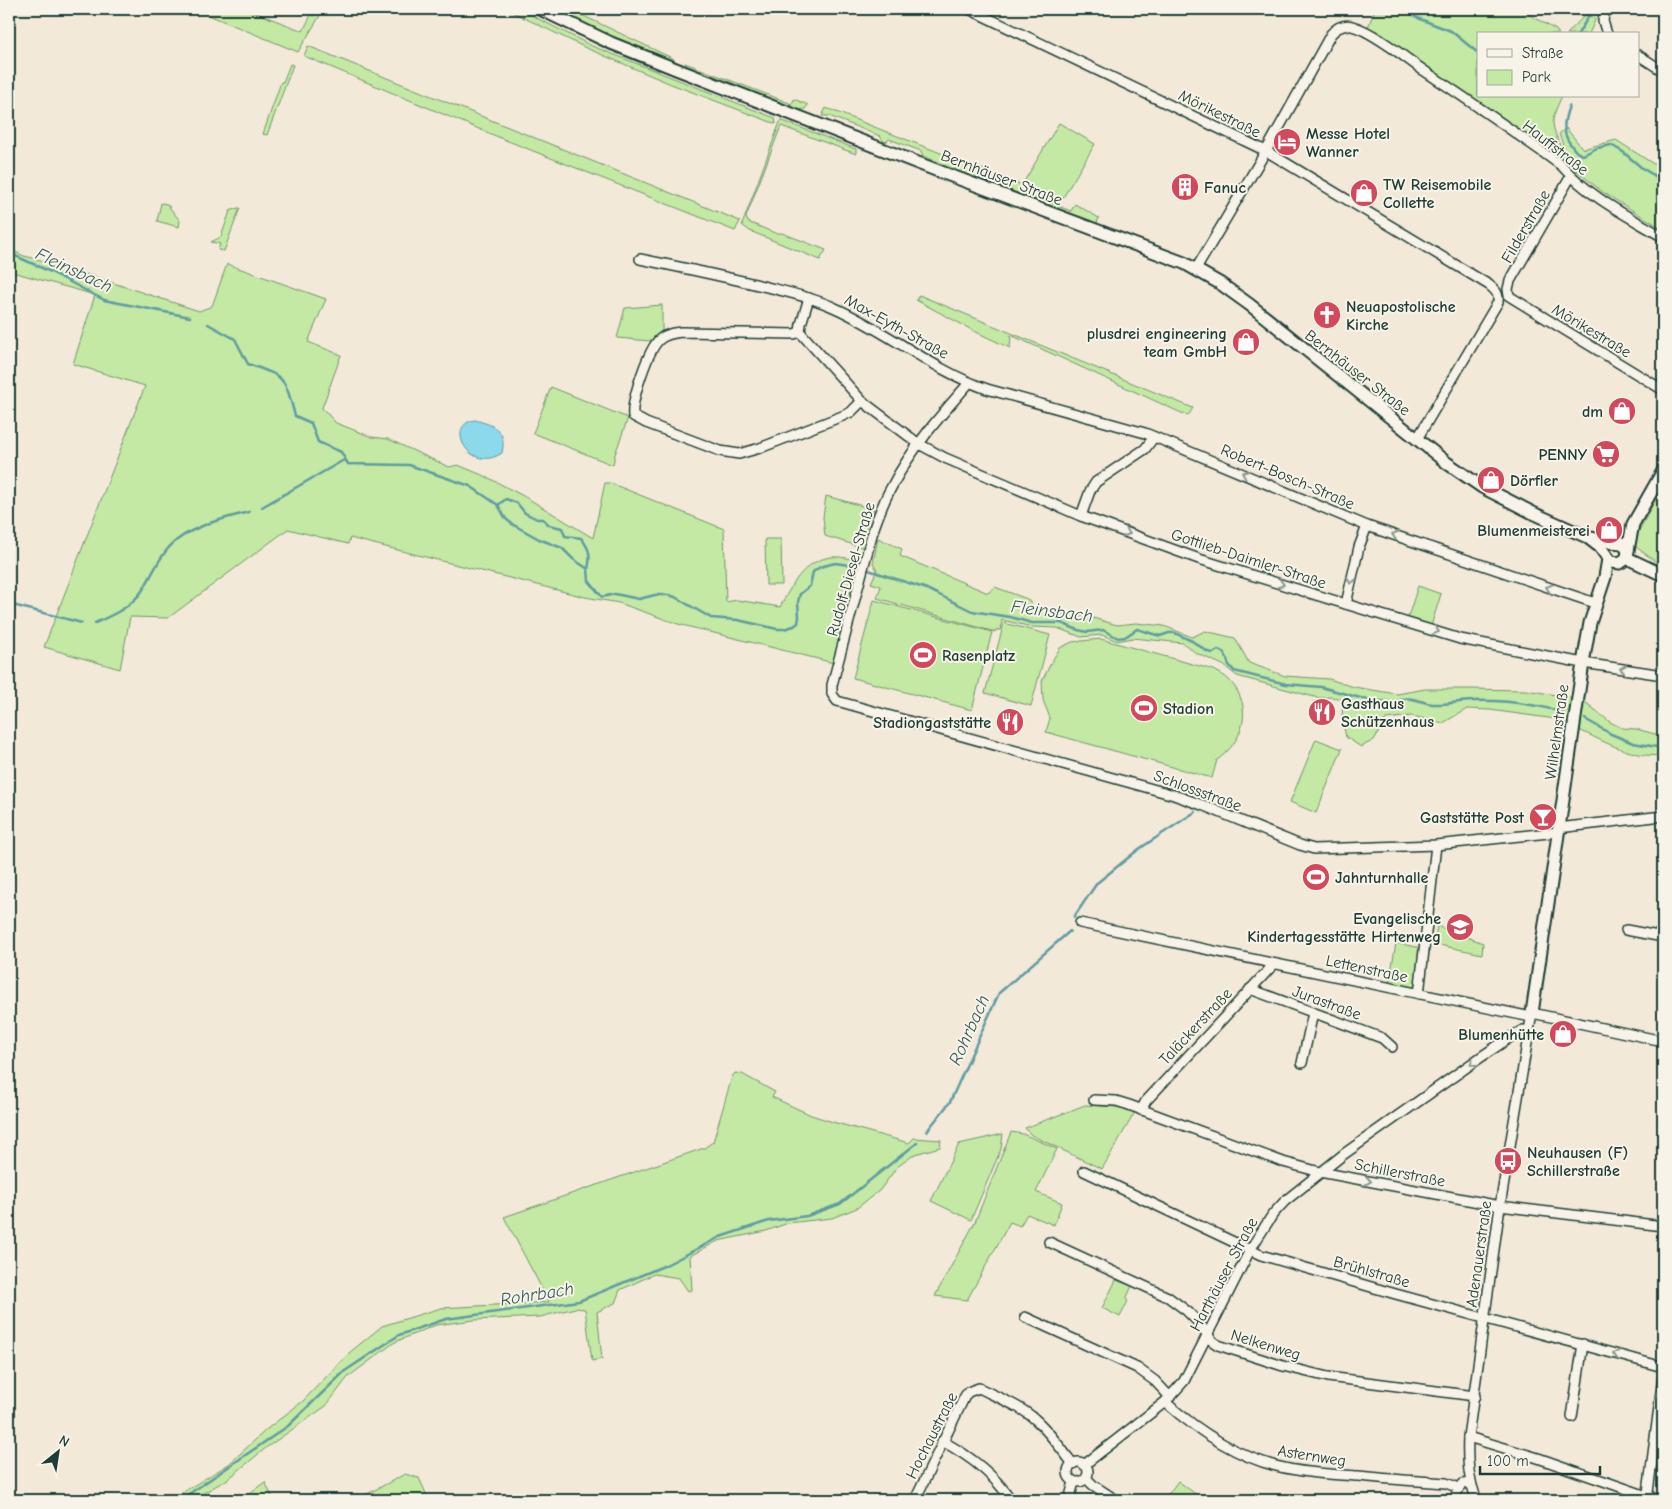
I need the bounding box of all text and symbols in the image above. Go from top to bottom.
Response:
legend [1477,32,1640,98]
text: Straße [1522,44,1564,62]
text: Park [1522,68,1551,86]
street label: Mörikestraße [1176,86,1264,142]
street label: Hauffstraße [1519,116,1592,179]
place label: Messe Hotel Wanner [1306,125,1390,161]
hotel icon: Messe Hotel Wanner [1272,127,1302,157]
street label: Bernhäuser Straße [938,146,1065,209]
building icon: Fanuc [1170,172,1200,202]
place label: TW Reisemobile Collette [1383,176,1491,212]
shop icon: TW Reisemobile Collette [1349,178,1379,208]
place label: Fanuc [1204,179,1246,197]
street label: Filderstraße [1498,187,1554,266]
water label: Fleinsbach [32,244,115,297]
street label: Max-Eyth-Straße [841,291,952,363]
place label: Neuapostolische Kirche [1346,298,1456,334]
church icon: Neuapostolische Kirche [1312,300,1342,330]
street label: Mörikestraße [1549,300,1634,362]
place label: plusdrei engineering team GmbH [1087,325,1227,361]
street label: Bernhäuser Straße [1301,326,1414,419]
shop icon: plusdrei engineering team GmbH [1231,327,1261,357]
shop icon: dm [1607,396,1637,426]
place label: dm [1582,403,1603,421]
supermarket icon: PENNY [1591,439,1621,469]
street label: Robert-Bosch-Straße [1218,441,1357,513]
place label: PENNY [1538,446,1588,464]
shop icon: Dörfler [1476,465,1506,495]
one-way arrow [1241,469,1250,480]
place label: Dörfler [1510,472,1558,490]
street label: Rudolf-Diesel-Straße [823,500,879,638]
shop icon: Blumenmeisterei [1594,515,1624,545]
place label: Blumenmeisterei [1477,522,1590,540]
street label: Gottlieb-Daimler-Straße [1169,525,1329,593]
one-way arrow [1122,527,1130,537]
one-way arrow [1391,531,1400,541]
one-way arrow [1346,577,1357,586]
one-way arrow [1276,579,1284,589]
one-way arrow [1545,584,1553,594]
water label: Fleinsbach [1010,596,1094,627]
one-way arrow [1432,626,1440,636]
sports icon: Rasenplatz [908,640,938,670]
place label: Rasenplatz [942,647,1015,665]
one-way arrow [1619,664,1627,675]
street label: Wilhelmstraße [1541,683,1573,781]
sports icon: Stadion [1129,693,1159,723]
place label: Gasthaus Schützenhaus [1341,695,1434,731]
restaurant icon: Gasthaus Schützenhaus [1307,697,1337,727]
place label: Stadion [1163,700,1214,718]
restaurant icon: Stadiongaststätte [995,707,1025,737]
place label: Stadiongaststätte [873,714,991,732]
street label: Schlossstraße [1151,767,1244,815]
bar icon: Gaststätte Post [1528,802,1558,832]
place label: Gaststätte Post [1420,809,1525,827]
sports icon: Jahnturnhalle [1301,862,1331,892]
place label: Jahnturnhalle [1335,869,1429,887]
place label: Evangelische Kindertagesstätte Hirtenweg [1247,910,1441,946]
school or university icon: Evangelische Kindertagesstätte Hirtenweg [1445,912,1475,942]
street label: Lettenstraße [1324,952,1409,986]
street label: Jurastraße [1290,982,1363,1024]
street label: Taläckerstraße [1156,985,1236,1069]
water label: Rohrbach [945,992,994,1068]
shop icon: Blumenhütte [1548,1019,1578,1049]
place label: Blumenhütte [1458,1026,1544,1044]
one-way arrow [1469,1057,1479,1066]
place label: Neuhausen (F) Schillerstraße [1527,1144,1628,1180]
bus stop icon: Neuhausen (F) Schillerstraße [1493,1146,1523,1176]
street label: Schillerstraße [1353,1155,1447,1191]
one-way arrow [1364,1176,1373,1186]
street label: Adenauerstraße [1463,1200,1495,1309]
street label: Harthäuser Straße [1186,1215,1261,1334]
street label: Brühlstraße [1332,1252,1412,1291]
water label: Rohrbach [499,1278,575,1311]
street label: Nelkenweg [1229,1326,1303,1364]
one-way arrow [1613,1349,1621,1359]
street label: Hochaustraße [902,1389,961,1482]
north arrow [32,1426,82,1476]
text: N [56,1432,72,1451]
street label: Asternweg [1276,1442,1347,1470]
scale bar [1480,1444,1600,1476]
text: 100 m [1487,1452,1529,1470]

